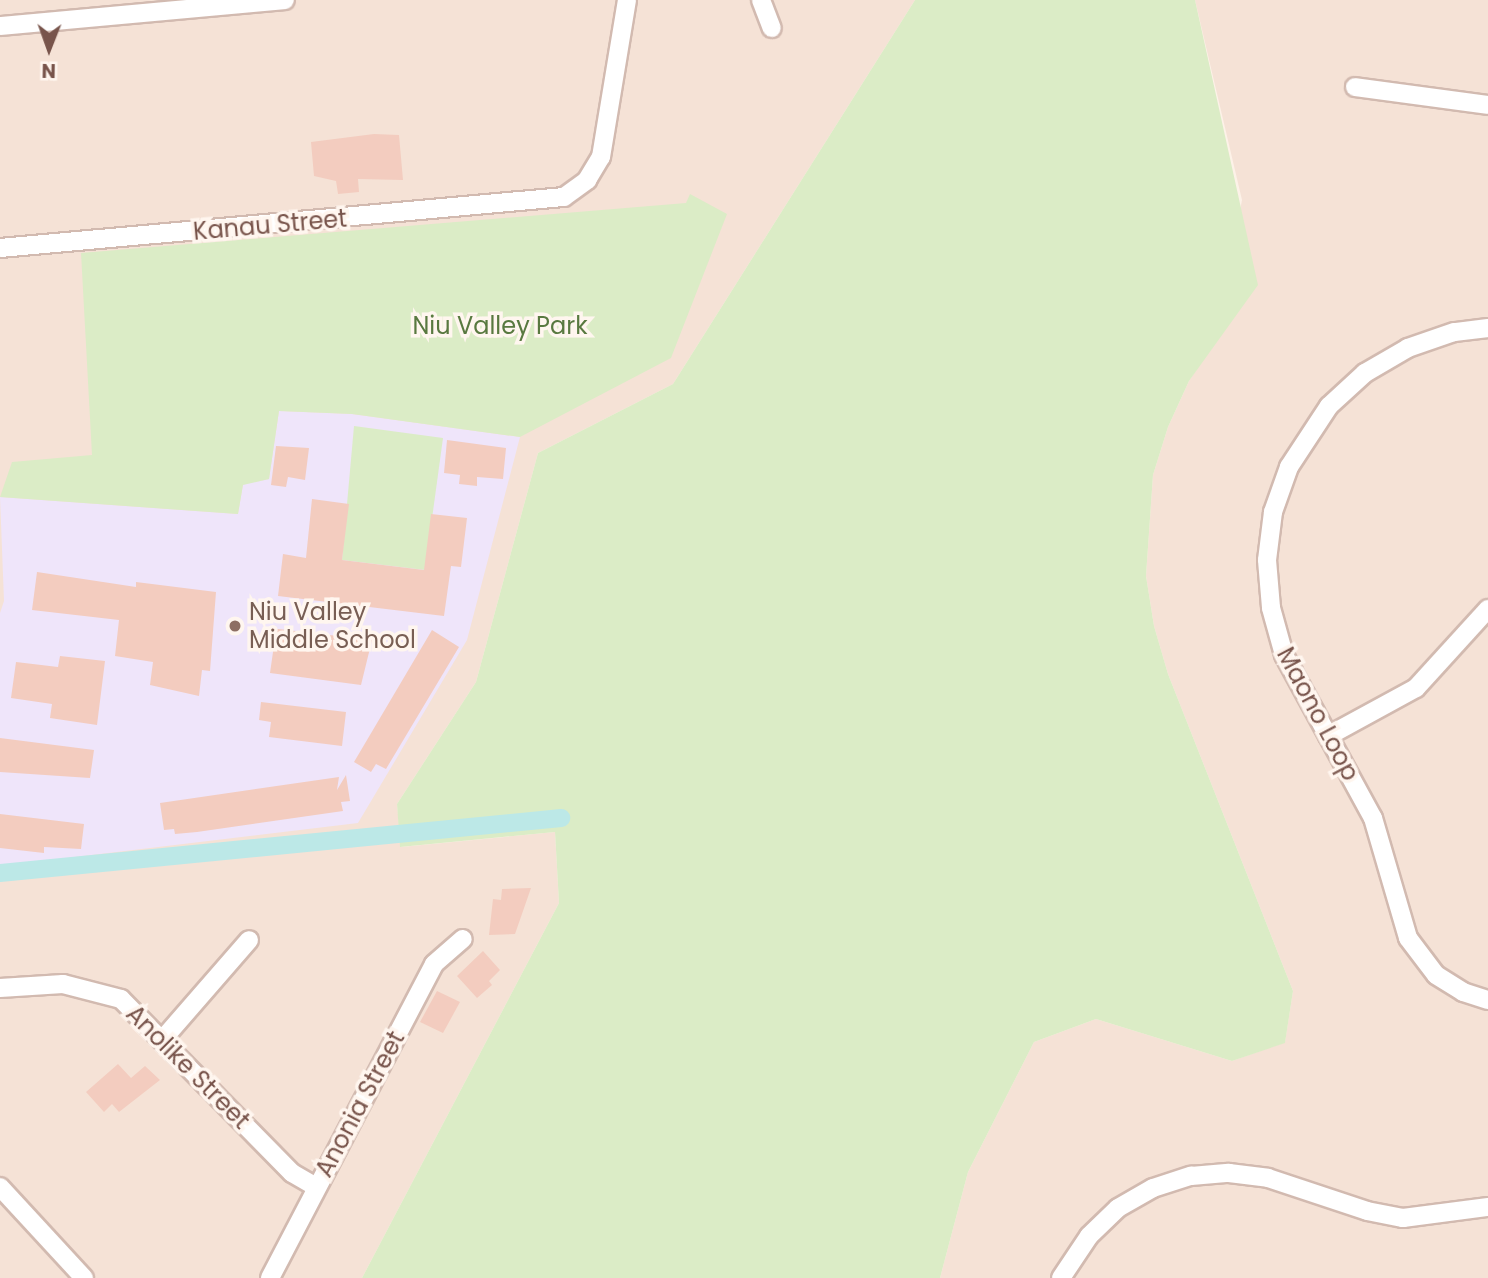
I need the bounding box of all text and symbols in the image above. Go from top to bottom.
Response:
north arrow [14,14,84,84]
text: N [41,57,56,84]
street label: Kanau Street [192,204,348,246]
park label: Niu Valley Park [412,312,588,340]
place label: Niu Valley Middle School [249,598,416,654]
marker: Niu Valley Middle School [227,618,243,634]
street label: Maono Loop [1271,642,1365,786]
street label: Anolike Street [120,999,256,1135]
street label: Anonia Street [309,1026,411,1182]

